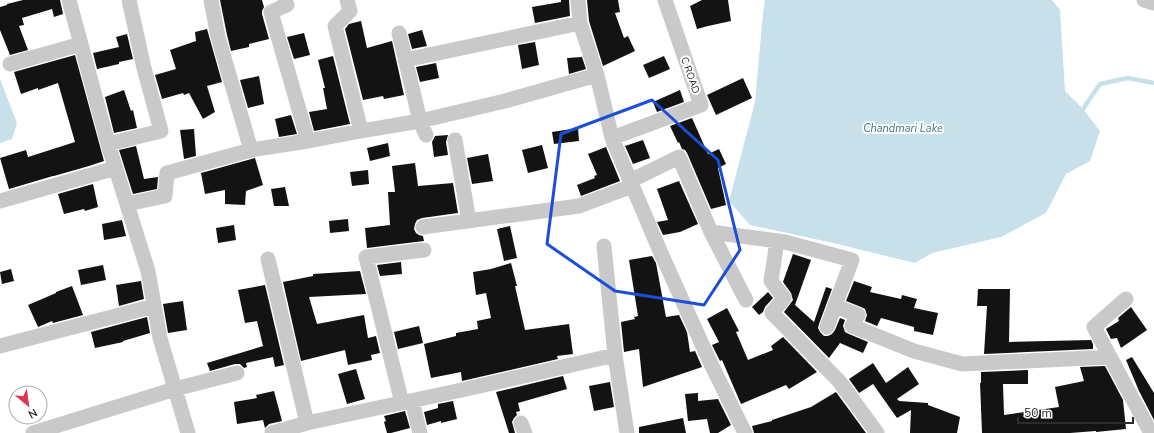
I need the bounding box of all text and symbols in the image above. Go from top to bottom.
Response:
street label: C ROAD [677,55,703,96]
water label: Chandmari Lake [863,121,943,136]
north arrow [8,385,48,425]
scale bar [1018,399,1133,425]
text: N [25,405,40,422]
text: 50 m [1024,405,1052,421]

